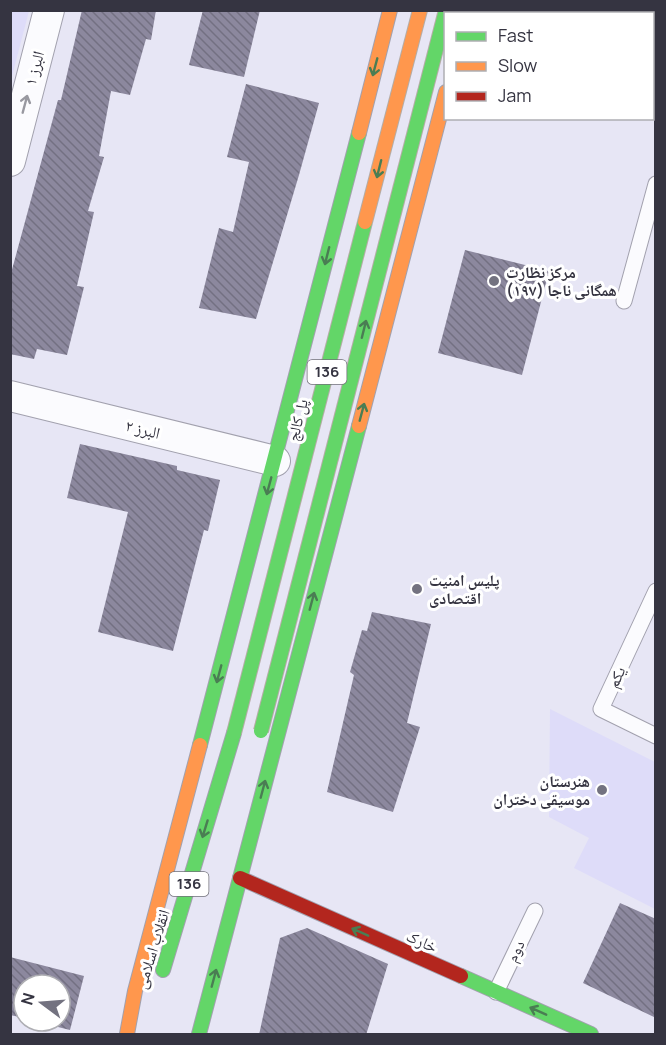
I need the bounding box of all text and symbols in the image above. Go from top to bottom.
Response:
legend [444,12,654,120]
text: Fast [498,23,533,47]
street label: البرز ۱ [19,48,49,88]
text: Slow [498,53,538,77]
one-way arrow [369,57,380,76]
text: Jam [498,83,532,107]
one-way arrow [20,95,32,114]
one-way arrow [373,159,385,178]
one-way arrow [320,246,332,265]
place label: مرکز نظارت همگانی ناجا (۱۹۷) [506,261,617,301]
marker: مرکز نظارت همگانی ناجا (۱۹۷) [487,274,501,288]
one-way arrow [359,320,370,339]
road number: 136 [308,360,346,384]
street label: پل کالج [281,396,313,443]
one-way arrow [356,403,368,422]
street label: البرز ۲ [123,414,163,444]
one-way arrow [262,476,274,495]
place label: پلیس امنیت اقتصادی [429,569,500,609]
marker: پلیس امنیت اقتصادی [410,582,424,596]
one-way arrow [307,591,319,610]
street label: یکم [602,663,630,691]
one-way arrow [213,664,224,683]
place label: هنرستان موسیقی دختران [493,770,590,810]
one-way arrow [258,780,269,799]
marker: هنرستان موسیقی دختران [595,783,609,797]
one-way arrow [199,819,210,838]
road number: 136 [170,872,208,896]
street label: انقلاب اسلامی [129,907,175,991]
street label: خارک [403,924,441,958]
one-way arrow [351,925,369,937]
street label: دوم [500,936,530,966]
one-way arrow [208,969,220,988]
north arrow [12,973,72,1033]
text: N [15,990,40,1007]
one-way arrow [529,1004,547,1015]

